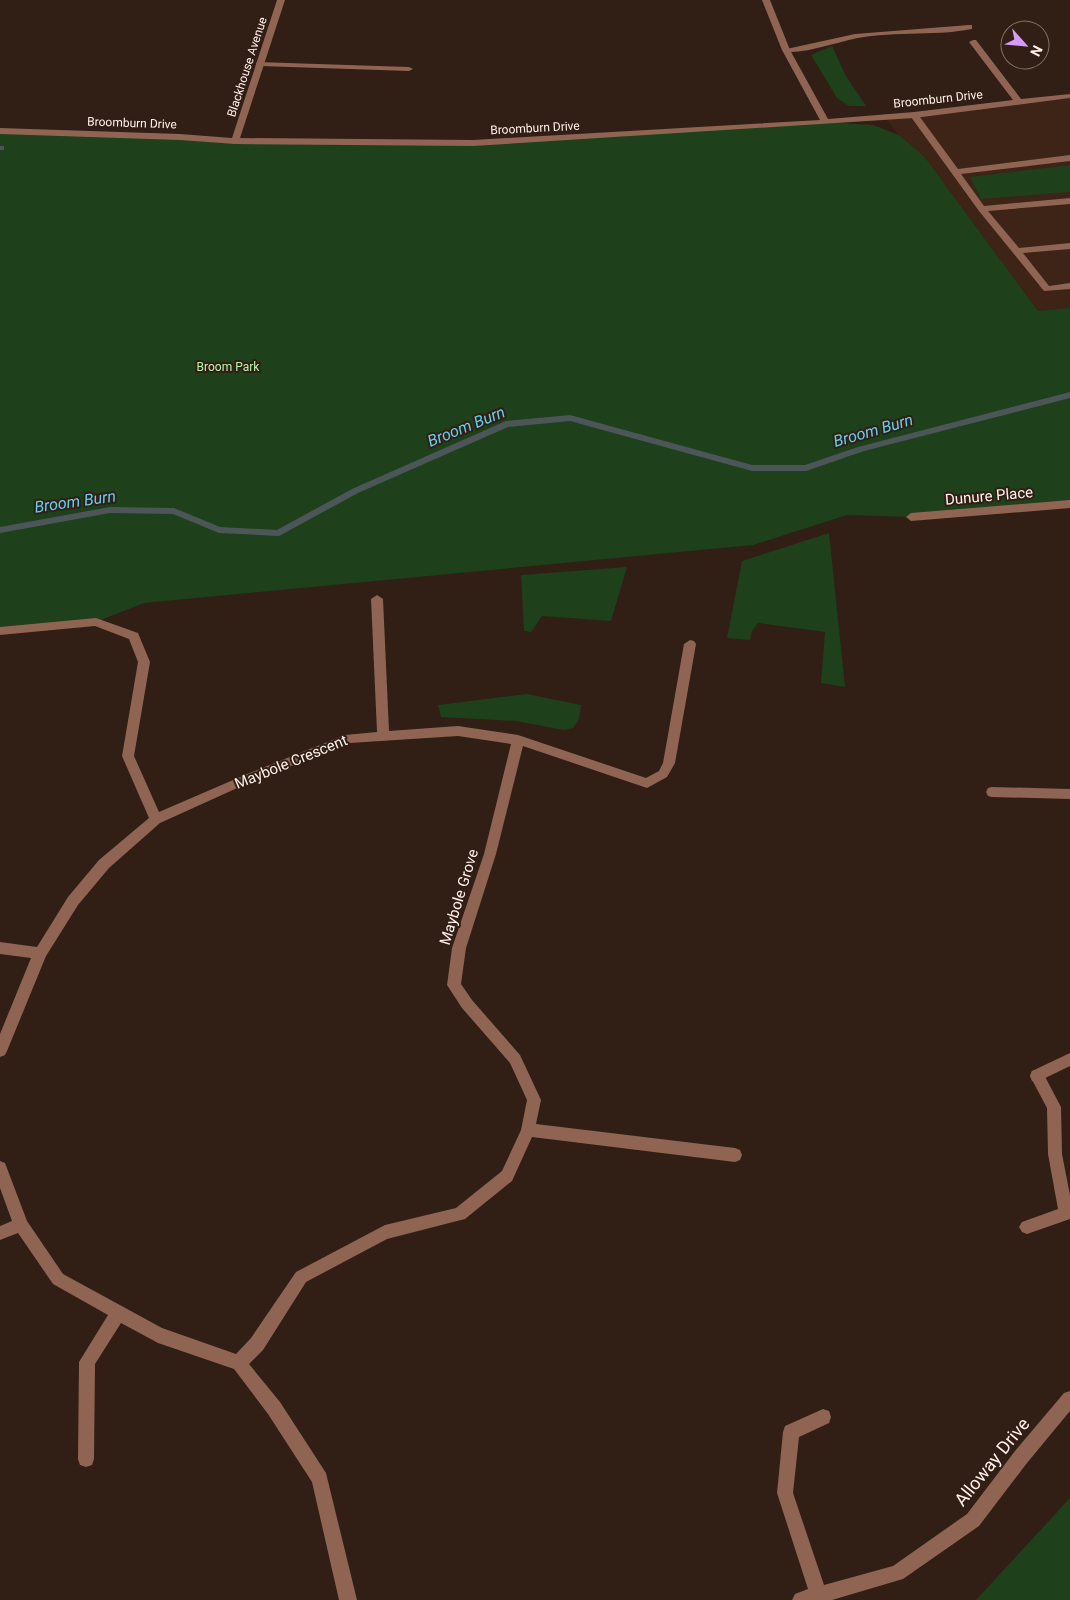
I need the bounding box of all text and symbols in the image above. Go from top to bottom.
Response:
street label: Blackhouse Avenue [224,15,270,119]
north arrow [1000,20,1050,70]
text: N [1027,43,1046,59]
street label: Broomburn Drive [893,87,983,111]
street label: Broomburn Drive [87,114,177,132]
street label: Broomburn Drive [490,119,580,137]
park label: Broom Park [197,360,260,374]
water label: Broom Burn [425,402,508,451]
water label: Broom Burn [831,410,915,451]
street label: Dunure Place [944,483,1034,509]
water label: Broom Burn [33,486,117,517]
street label: Maybole Crescent [232,731,350,793]
street label: Maybole Grove [436,847,482,947]
street label: Alloway Drive [950,1413,1034,1510]

